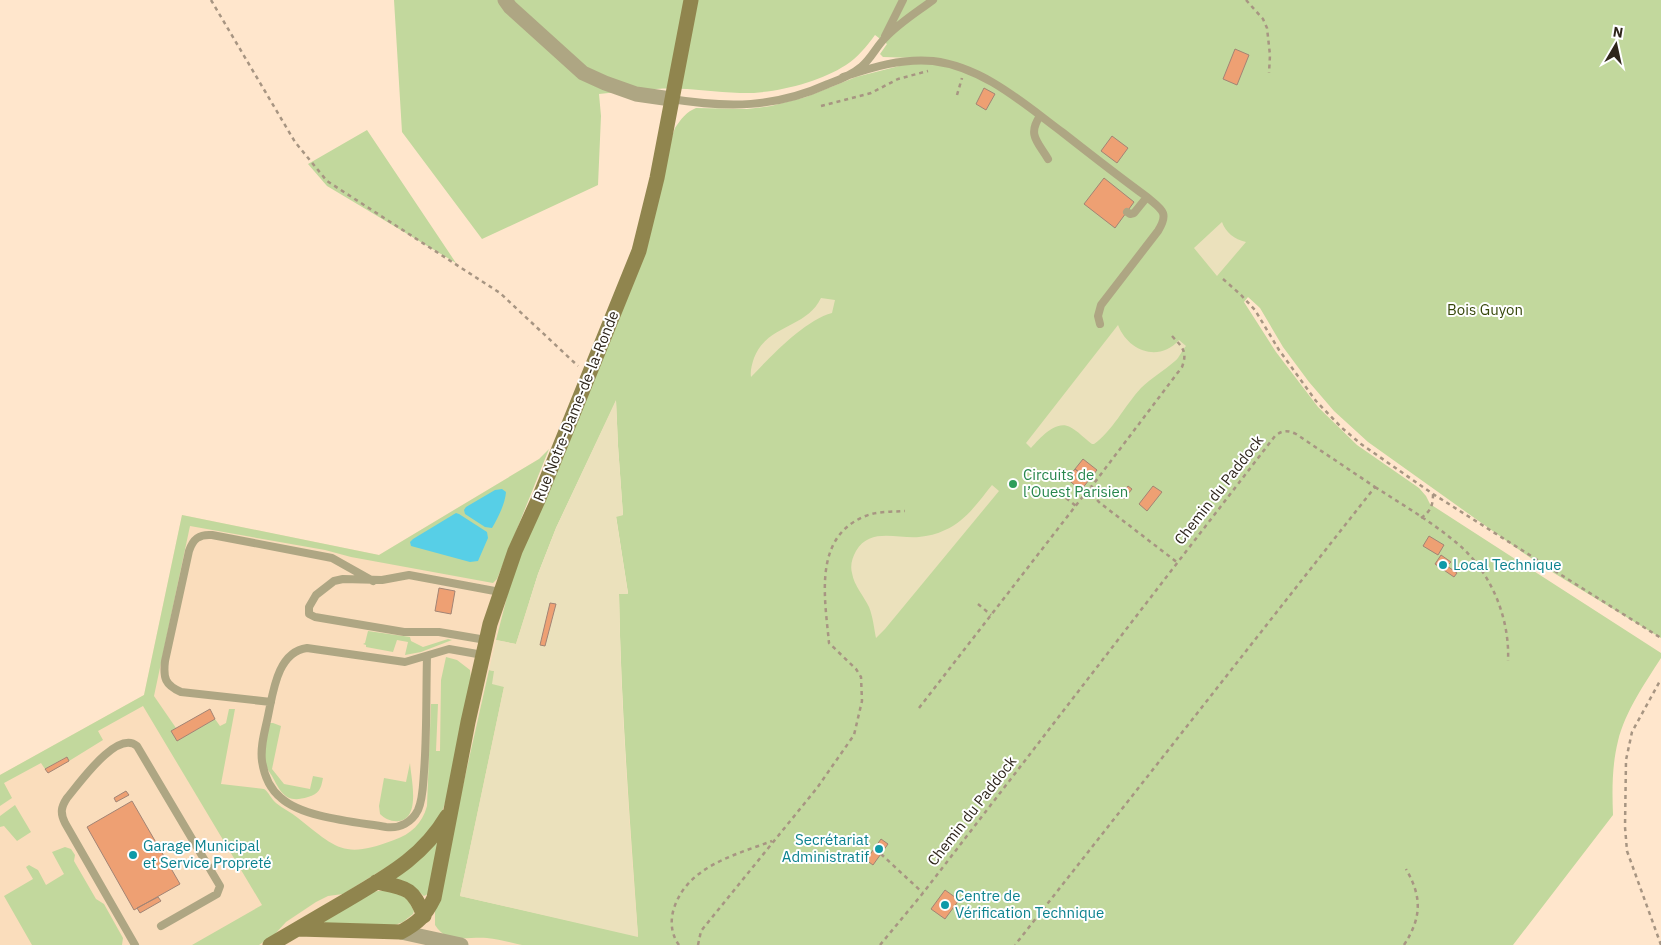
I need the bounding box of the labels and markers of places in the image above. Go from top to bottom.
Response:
place label: Circuits de l’Ouest Parisien [1023,465,1128,501]
marker: Circuits de l’Ouest Parisien [1007,478,1019,490]
place label: Local Technique [1453,555,1562,574]
marker: Local Technique [1437,559,1449,571]
place label: Secrétariat Administratif [782,830,869,866]
place label: Garage Municipal et Service Propreté [143,836,272,872]
marker: Secrétariat Administratif [873,843,885,855]
marker: Garage Municipal et Service Propreté [127,849,139,861]
place label: Centre de Vérification Technique [955,886,1104,922]
marker: Centre de Vérification Technique [939,899,951,911]

